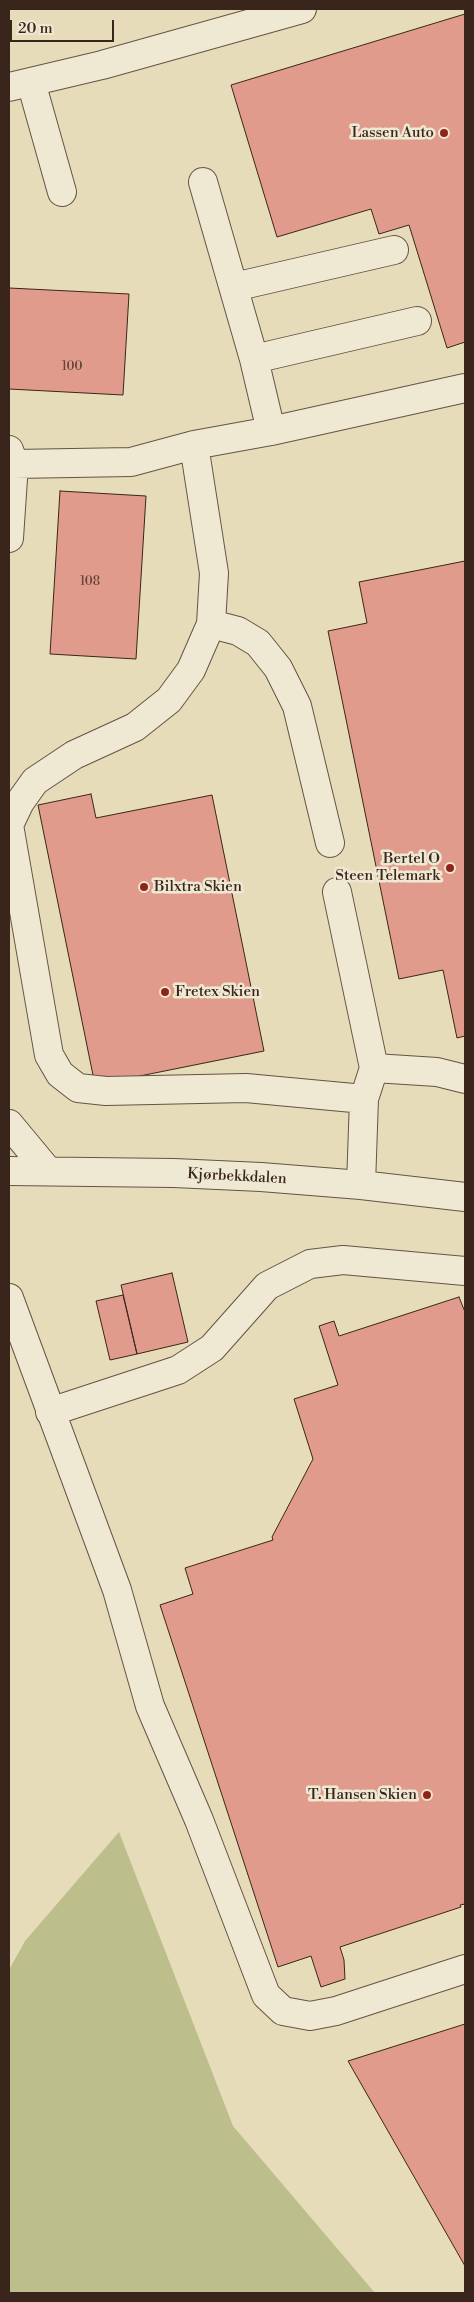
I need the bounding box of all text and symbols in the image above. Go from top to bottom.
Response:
scale bar [12,10,116,42]
text: 20 m [18,19,53,38]
place label: Lassen Auto [351,124,434,142]
marker: Lassen Auto [438,127,450,139]
house number: 100 [62,360,82,374]
house number: 108 [80,575,100,589]
place label: Bertel O Steen Telemark [335,850,440,885]
marker: Bertel O Steen Telemark [444,862,456,874]
place label: Bilxtra Skien [154,878,242,896]
marker: Bilxtra Skien [138,881,150,893]
place label: Fretex Skien [175,983,260,1001]
marker: Fretex Skien [159,986,171,998]
street label: Kjørbekkdalen [187,1165,287,1189]
place label: T. Hansen Skien [308,1786,417,1804]
marker: T. Hansen Skien [421,1789,433,1801]

